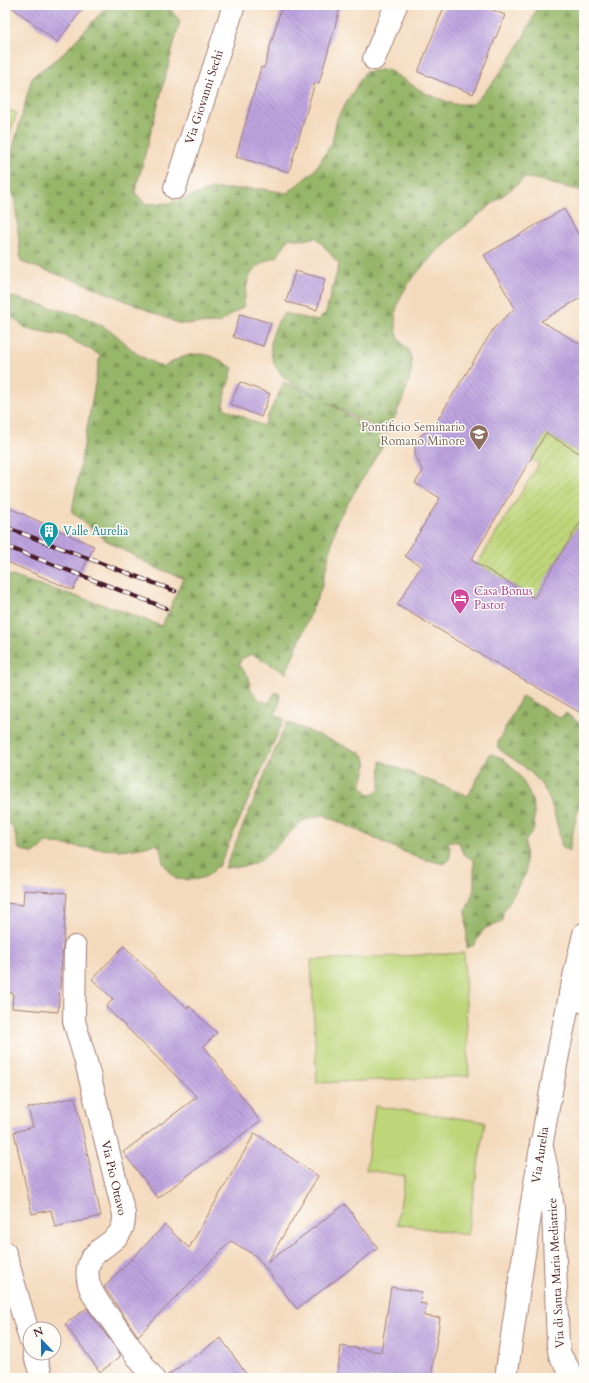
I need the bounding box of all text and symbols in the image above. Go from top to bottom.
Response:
street label: Via Giovanni Sechi [181,47,227,146]
place label: Pontificio Seminario Romano Minore [361,419,466,449]
school or university icon: Pontificio Seminario Romano Minore [468,423,490,451]
building icon: Valle Aurelia [38,520,60,548]
place label: Valle Aurelia [63,523,129,539]
place label: Casa Bonus Pastor [474,583,533,613]
hotel icon: Casa Bonus Pastor [449,587,471,615]
street label: Via Aurelia [528,1125,552,1184]
street label: Via Pio Ottavo [98,1139,131,1218]
street label: Via di Santa Maria Mediatrice [544,1197,568,1349]
north arrow [22,1321,62,1361]
text: N [31,1323,46,1341]

